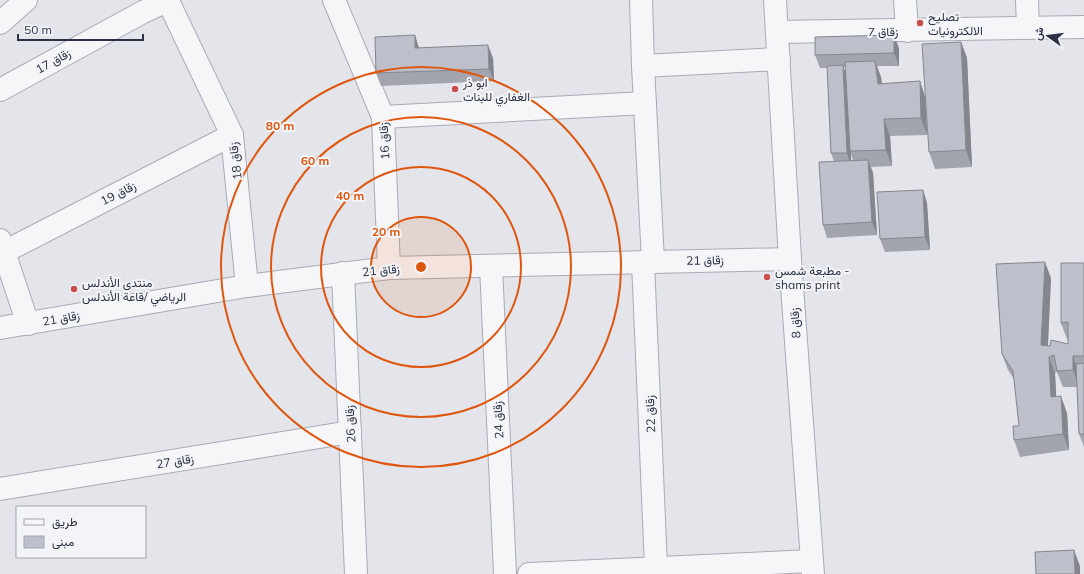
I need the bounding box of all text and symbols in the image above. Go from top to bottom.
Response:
place label: تصليح الالكترونيات [928,9,983,39]
scale bar [18,16,143,42]
north arrow [1028,16,1068,56]
marker: تصليح الالكترونيات [915,18,925,28]
text: 50 m [24,22,52,37]
street label: زقاق 7 [868,24,898,40]
text: ش [1030,25,1047,42]
street label: زقاق 17 [33,45,74,78]
place label: ابو ذر الغفاري للبنات [462,75,530,107]
marker: ابو ذر الغفاري للبنات [450,84,460,94]
text: 80 m [266,118,294,133]
street label: زقاق 16 [376,122,393,160]
street label: زقاق 18 [225,141,246,181]
text: 60 m [301,153,329,168]
street label: زقاق 19 [98,178,139,209]
text: 40 m [336,188,364,203]
text: 20 m [372,224,400,239]
street label: زقاق 21 [686,252,724,269]
centre of rings [414,260,428,274]
street label: زقاق 21 [362,261,401,280]
place label: مطبعة شمس - shams print [775,263,849,292]
marker: مطبعة شمس - shams print [762,272,772,282]
place label: منتدى الأندلس الرياضي /قاعة الأندلس [82,275,186,307]
marker: منتدى الأندلس الرياضي /قاعة الأندلس [69,284,79,294]
street label: زقاق 21 [41,307,81,330]
street label: زقاق 8 [786,307,805,339]
street label: زقاق 22 [642,395,659,433]
street label: زقاق 24 [490,401,507,439]
street label: زقاق 26 [342,405,359,443]
street label: زقاق 27 [155,451,195,472]
legend [16,506,146,558]
text: طريق [52,514,78,530]
text: مبنى [52,534,74,550]

